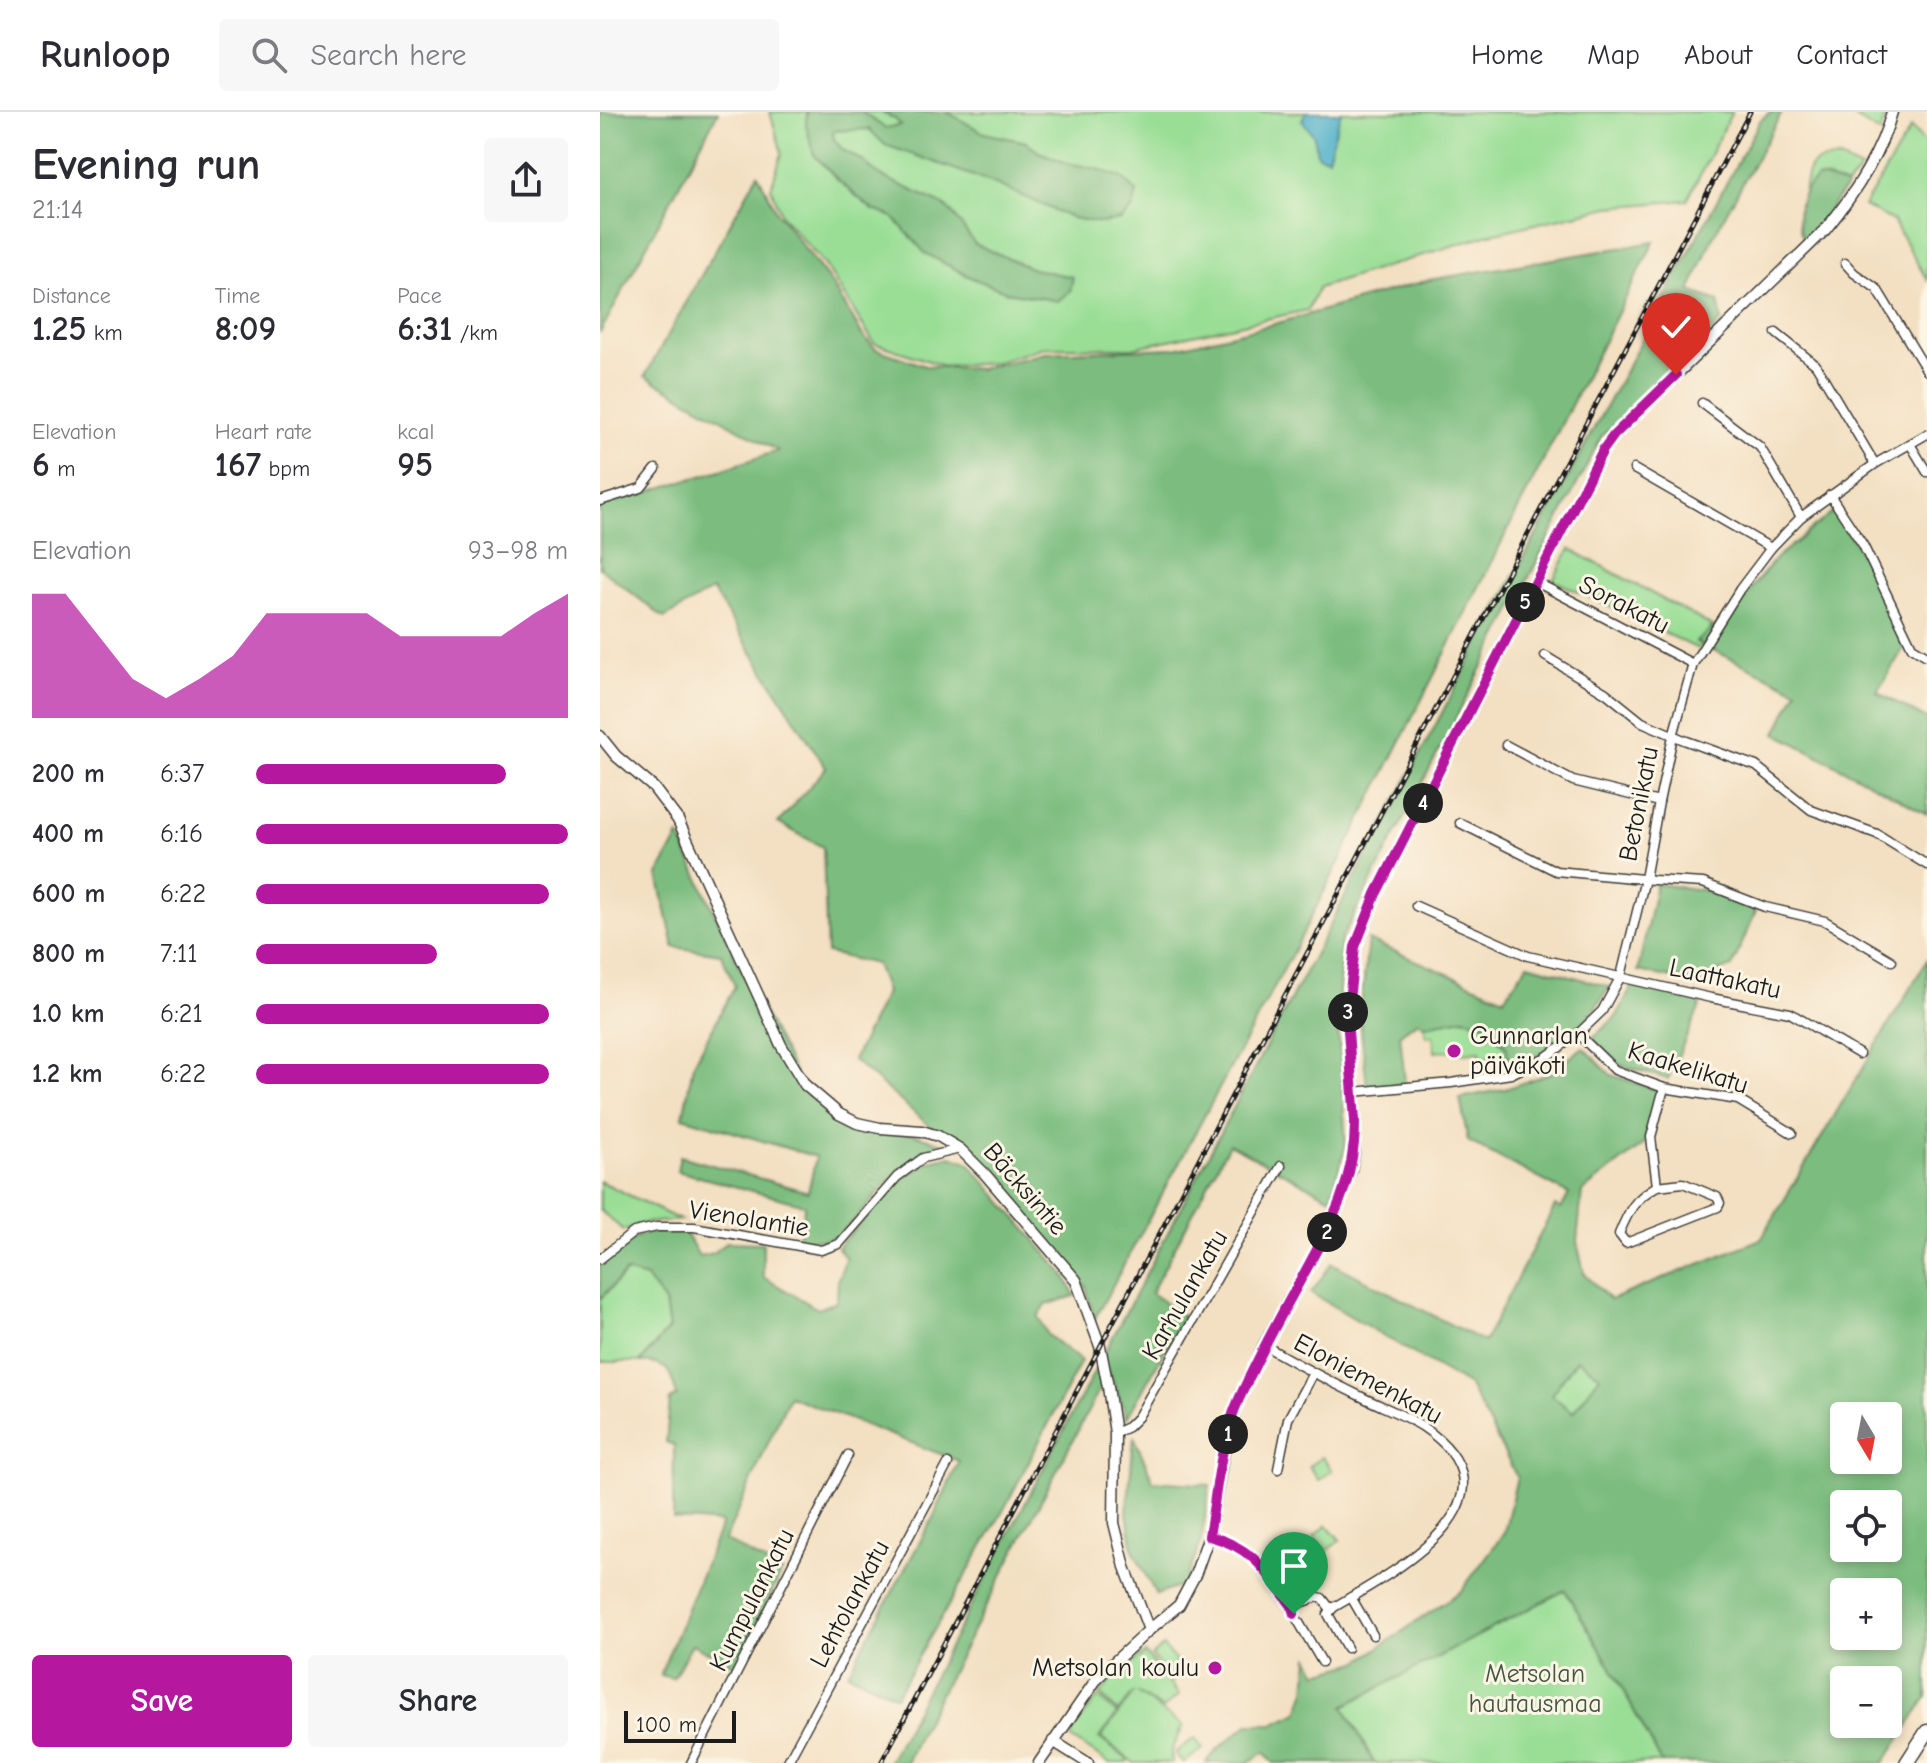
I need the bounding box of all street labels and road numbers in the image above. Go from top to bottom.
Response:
street label: Sorakatu [1574,569,1674,641]
street label: Betonikatu [1613,744,1665,864]
street label: Laattakatu [1667,953,1783,1005]
street label: Kaakelikatu [1624,1035,1752,1101]
street label: Bäcksintie [977,1137,1073,1241]
street label: Vienolantie [687,1195,811,1243]
street label: Karhulankatu [1136,1225,1234,1365]
street label: Eloniemenkatu [1289,1327,1447,1431]
street label: Kumpulankatu [703,1524,801,1676]
street label: Lehtolankatu [804,1535,896,1673]

